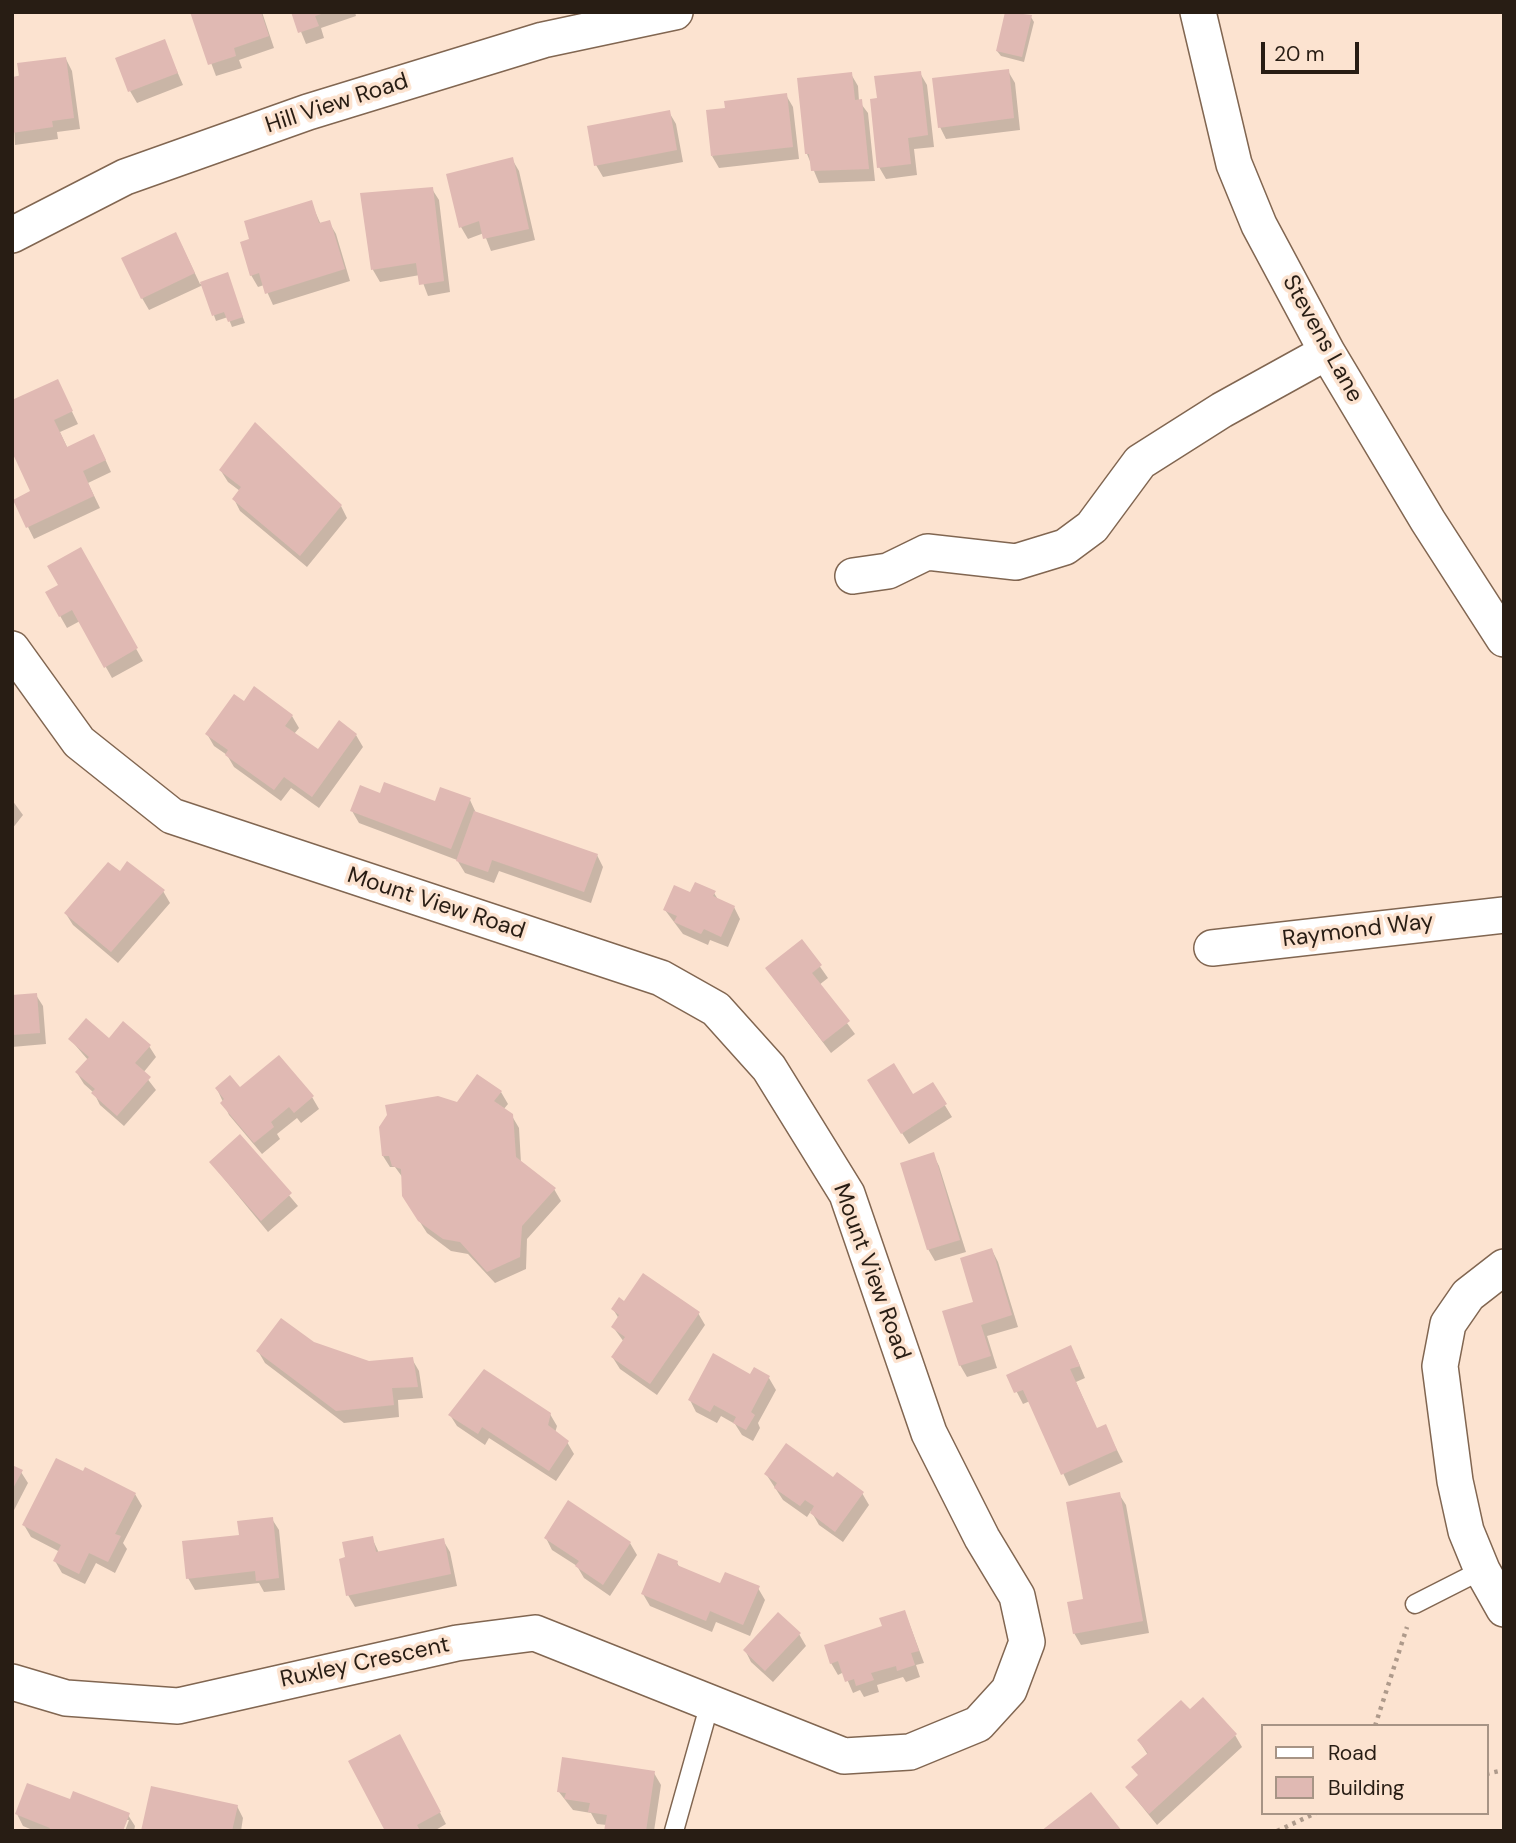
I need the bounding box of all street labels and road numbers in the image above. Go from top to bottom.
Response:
street label: Hill View Road [262,68,412,140]
street label: Stevens Lane [1276,271,1368,407]
street label: Mount View Road [344,862,528,946]
street label: Raymond Way [1281,908,1435,954]
street label: Mount View Road [826,1180,916,1364]
street label: Ruxley Crescent [278,1632,452,1694]

